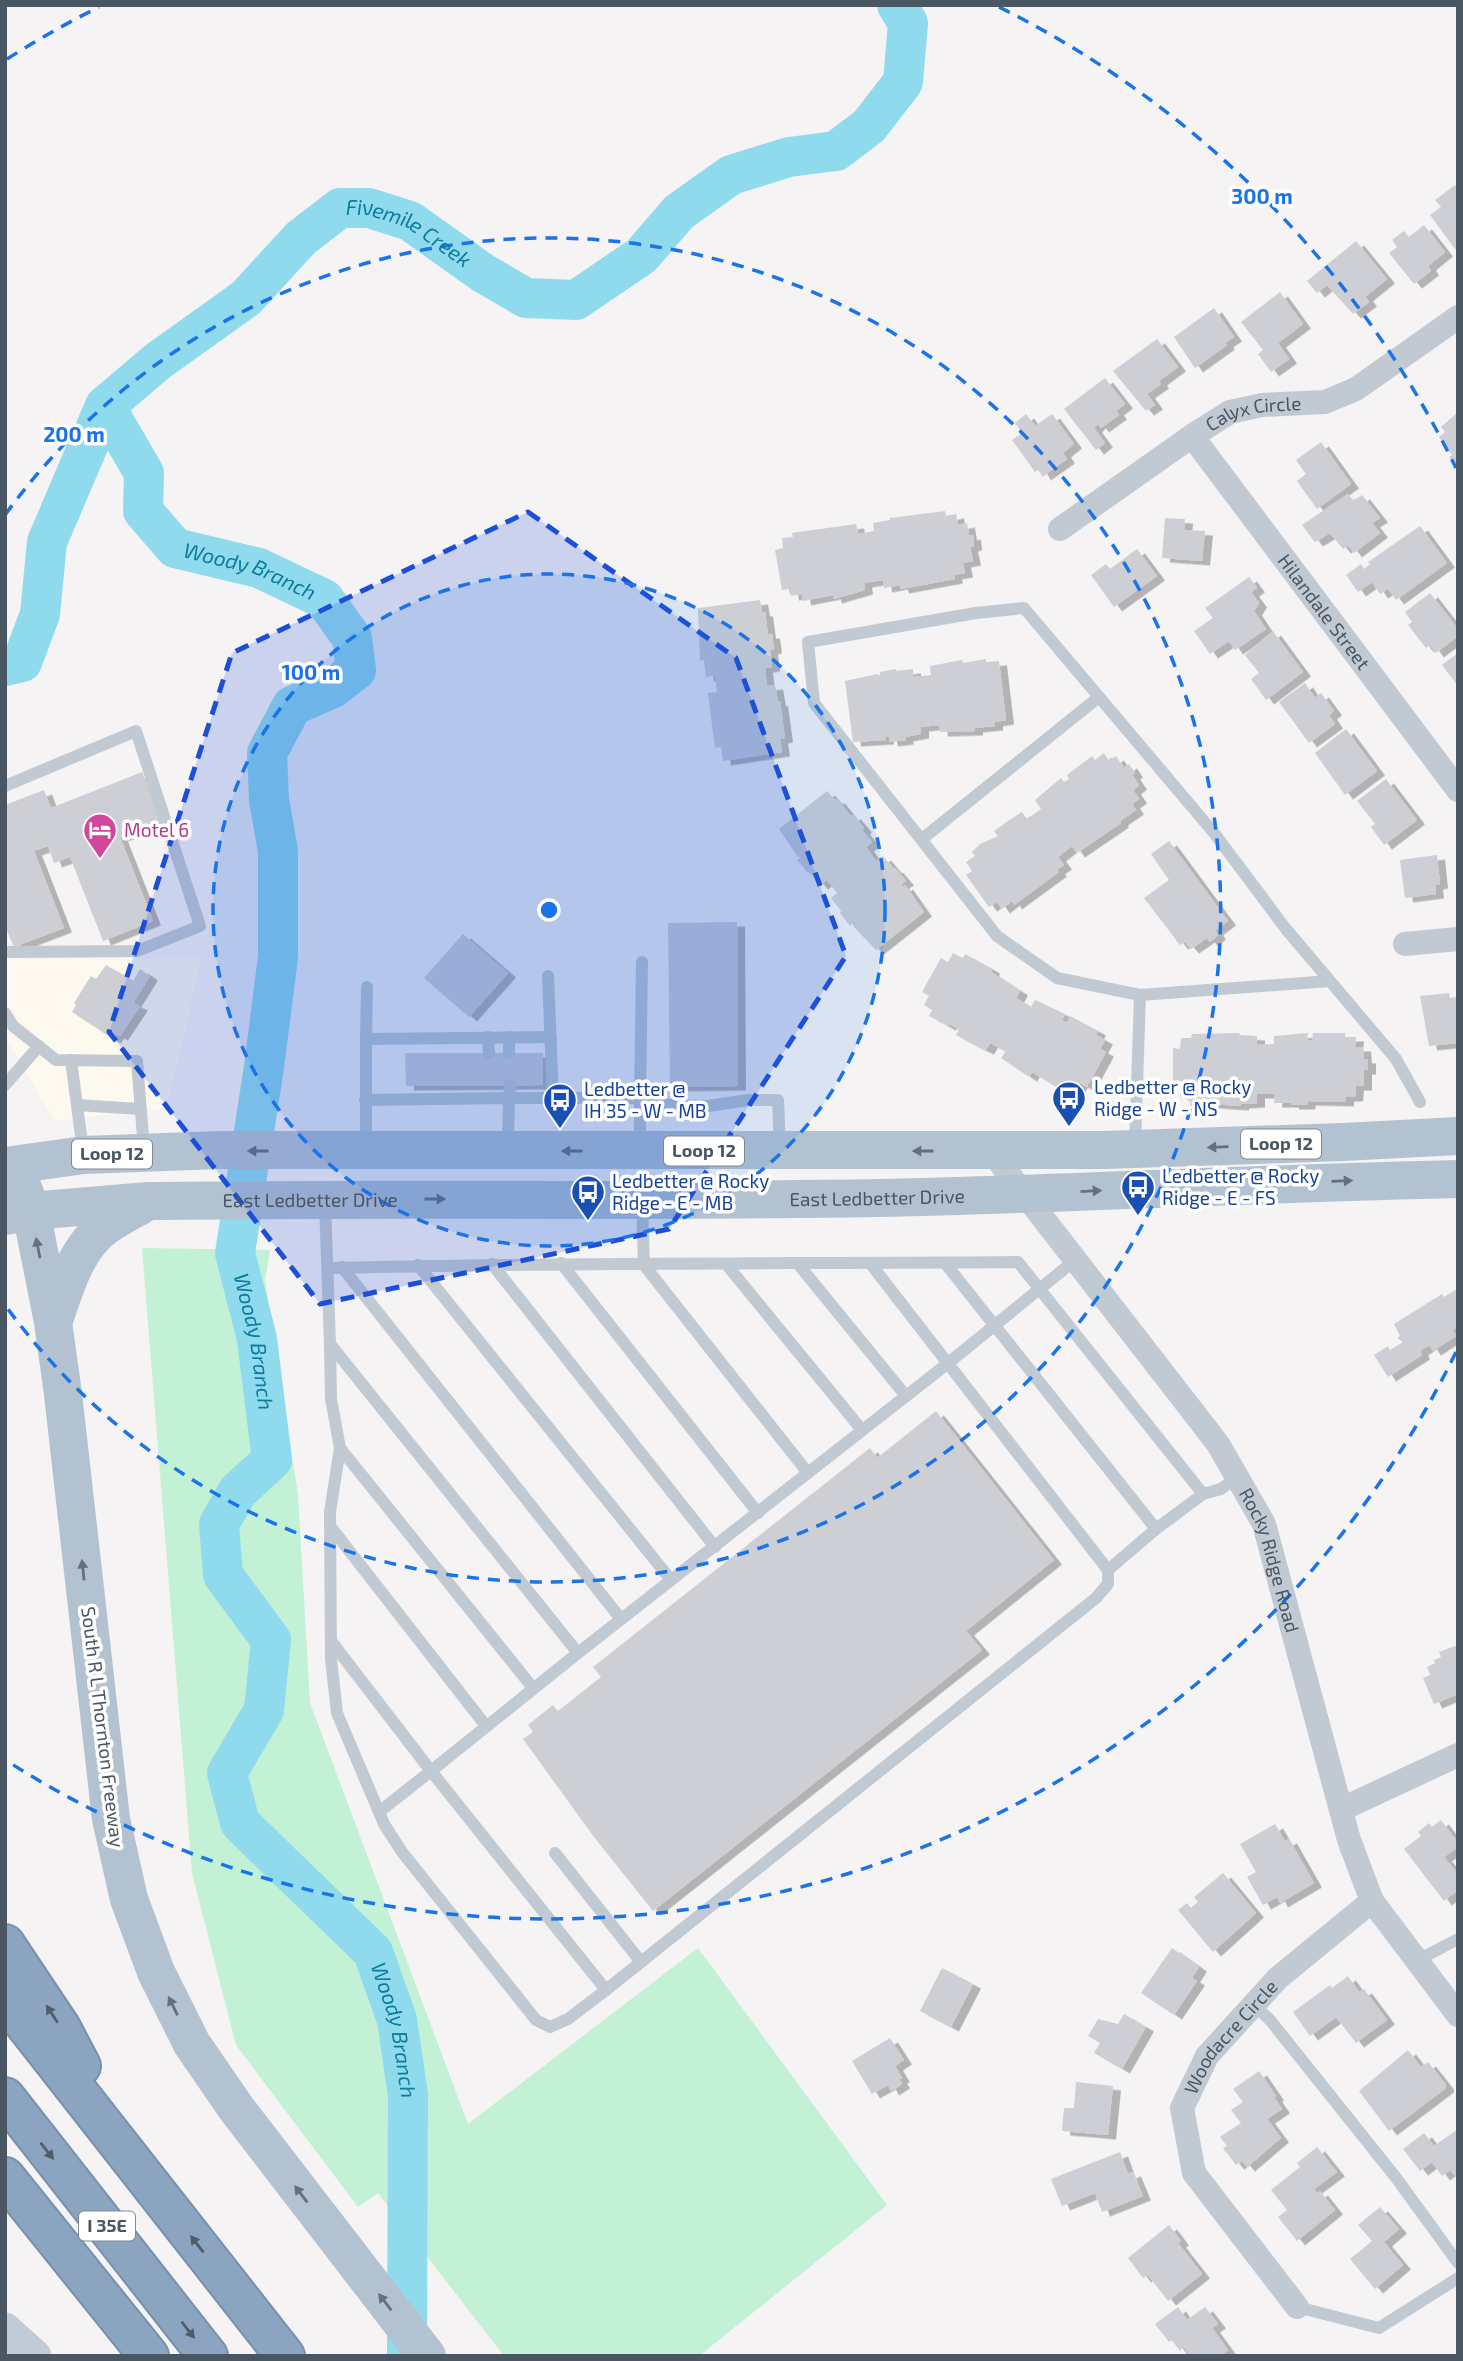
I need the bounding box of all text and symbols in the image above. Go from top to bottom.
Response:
text: 300 m [1231,183,1293,208]
water label: Fivemile Creek [346,194,477,272]
street label: Calyx Circle [1201,391,1302,436]
text: 200 m [43,421,105,446]
water label: Woody Branch [181,536,321,604]
street label: Hilandale Street [1274,549,1375,674]
text: 100 m [282,659,340,684]
hotel icon: Motel 6 [81,811,119,860]
place label: Motel 6 [124,818,189,841]
centre of rings [537,898,561,922]
place label: Ledbetter @ Rocky Ridge - W - NS [1094,1075,1251,1120]
place label: Ledbetter @ IH 35 - W - MB [584,1077,707,1122]
bus stop icon: Ledbetter @ Rocky Ridge - W - NS [1050,1079,1088,1128]
bus stop icon: Ledbetter @ IH 35 - W - MB [541,1081,579,1130]
road number: Loop 12 [1241,1129,1321,1158]
road number: Loop 12 [664,1136,744,1166]
road number: Loop 12 [72,1140,152,1168]
one-way arrow [1207,1141,1229,1152]
one-way arrow [247,1145,269,1157]
one-way arrow [561,1145,583,1157]
one-way arrow [911,1145,933,1157]
place label: Ledbetter @ Rocky Ridge - E - FS [1162,1164,1319,1209]
bus stop icon: Ledbetter @ Rocky Ridge - E - FS [1119,1168,1157,1217]
place label: Ledbetter @ Rocky Ridge - E - MB [612,1169,769,1214]
bus stop icon: Ledbetter @ Rocky Ridge - E - MB [569,1173,607,1222]
one-way arrow [1332,1175,1354,1186]
street label: East Ledbetter Drive [789,1184,965,1210]
one-way arrow [1080,1186,1102,1197]
street label: East Ledbetter Drive [222,1188,398,1211]
one-way arrow [424,1193,446,1205]
one-way arrow [33,1237,44,1259]
water label: Woody Branch [230,1270,280,1411]
street label: Rocky Ridge Road [1235,1484,1305,1635]
one-way arrow [78,1559,89,1581]
street label: South R L Thornton Freeway [77,1605,130,1849]
water label: Woody Branch [367,1959,422,2100]
street label: Woodacre Circle [1179,1975,1282,2097]
one-way arrow [167,1996,178,2016]
one-way arrow [45,2004,58,2024]
one-way arrow [40,2142,54,2160]
one-way arrow [293,2185,308,2203]
road number: I 35E [79,2212,135,2240]
one-way arrow [189,2236,204,2254]
one-way arrow [378,2294,393,2311]
one-way arrow [180,2321,194,2339]

